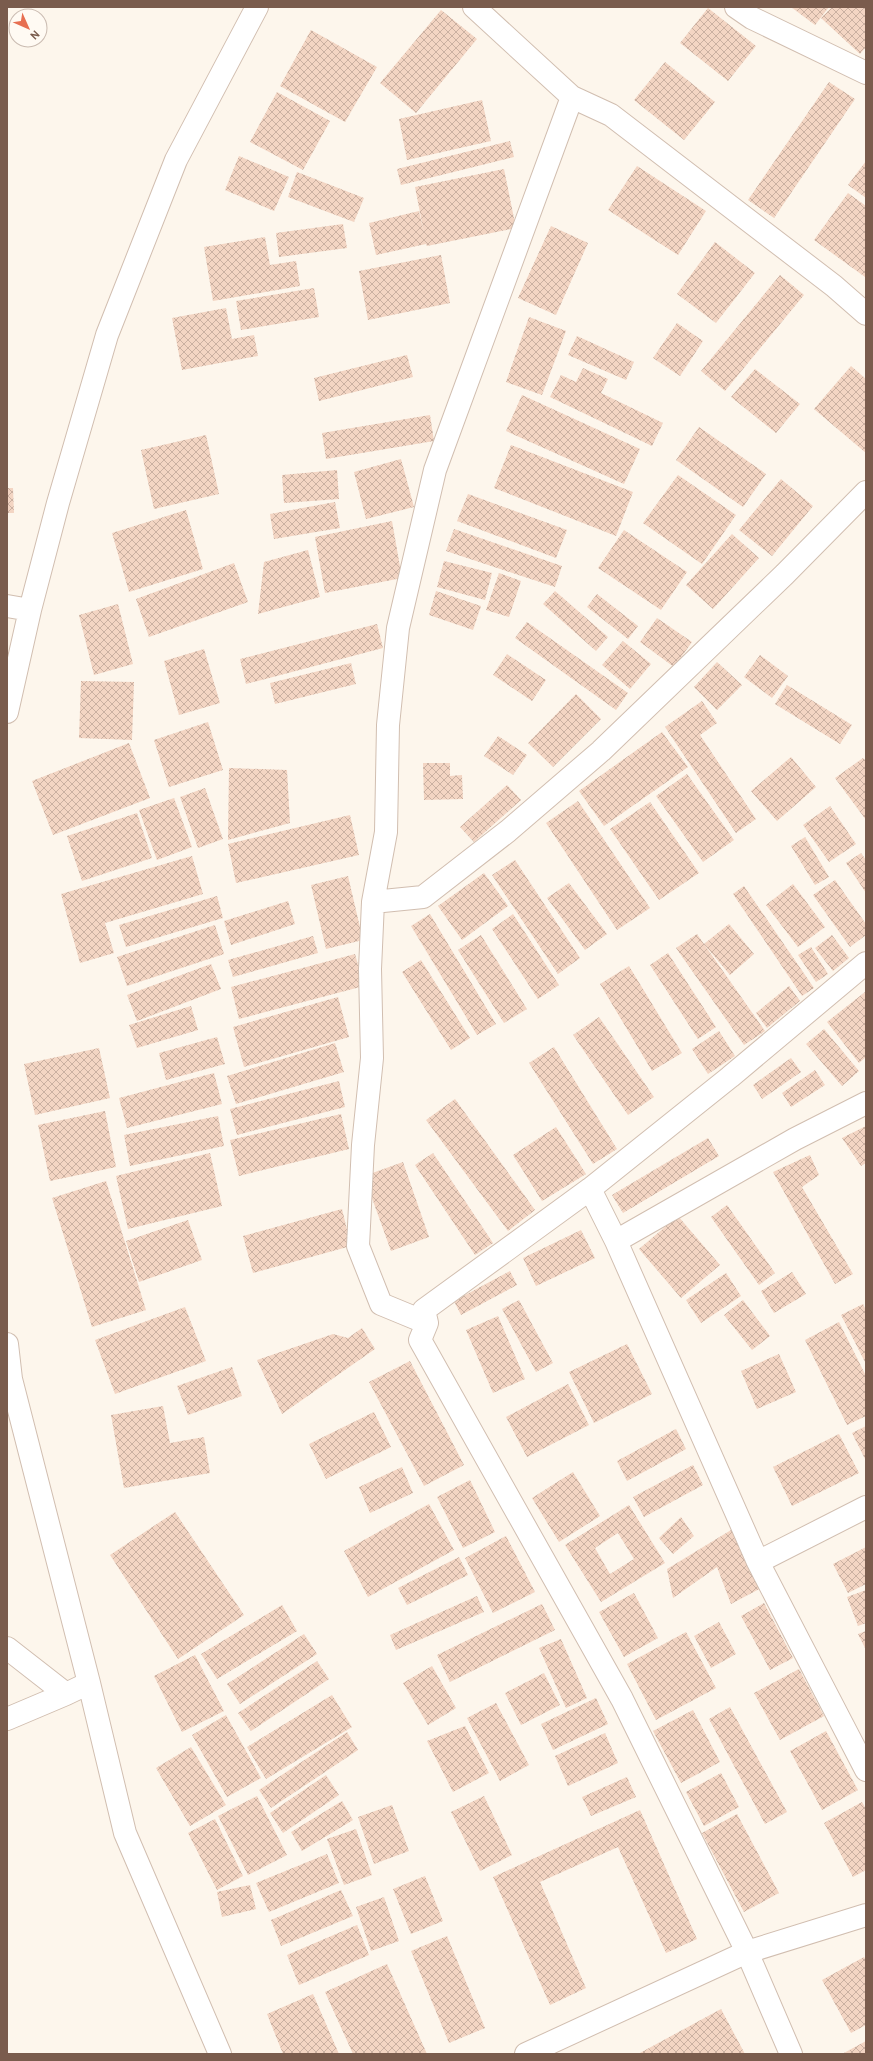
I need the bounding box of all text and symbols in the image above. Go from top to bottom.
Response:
north arrow [8,8,48,48]
text: N [27,27,42,42]

